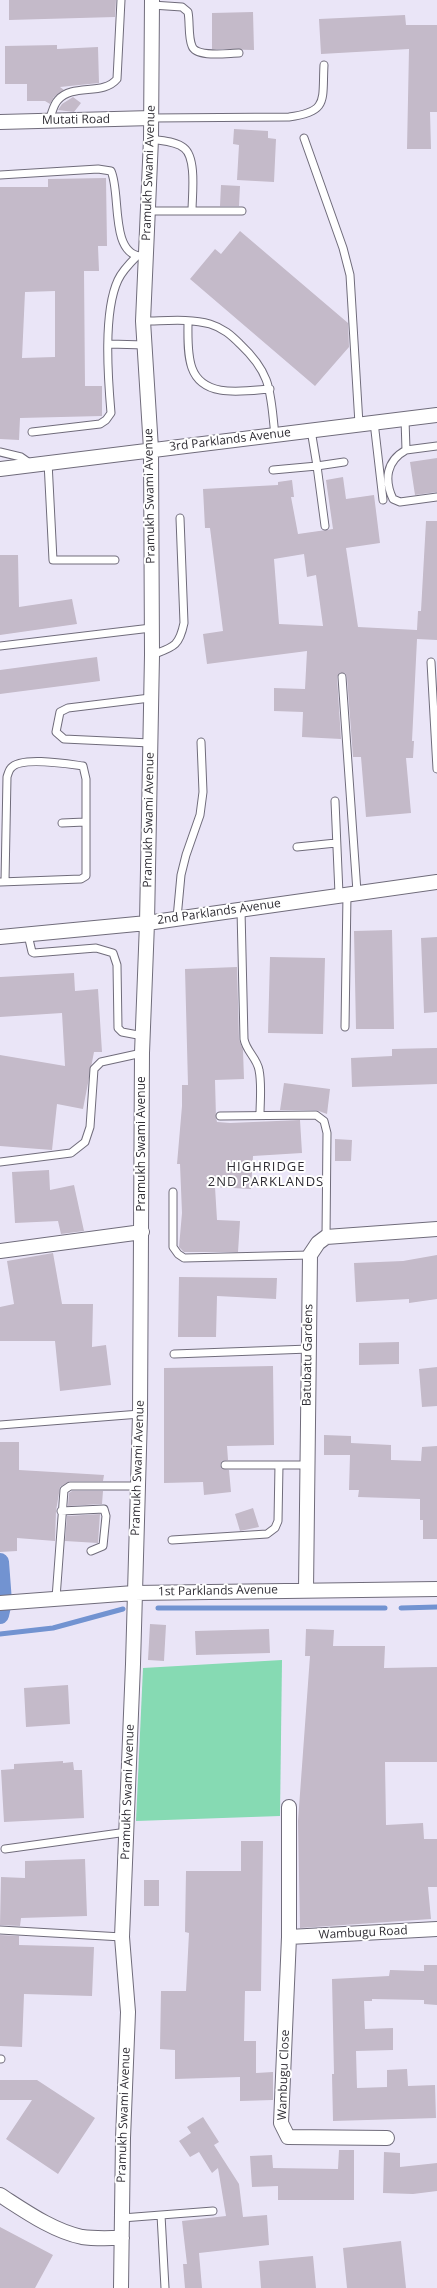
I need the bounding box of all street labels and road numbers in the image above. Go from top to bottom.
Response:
street label: Pramukh Swami Avenue [139,105,159,241]
street label: Mutati Road [42,112,110,128]
street label: 3rd Parklands Avenue [168,425,292,455]
street label: Pramukh Swami Avenue [142,428,158,564]
street label: Pramukh Swami Avenue [141,752,157,888]
street label: 2nd Parklands Avenue [156,896,282,928]
street label: Pramukh Swami Avenue [135,1076,149,1212]
street label: Batubatu Gardens [300,1304,316,1406]
street label: Pramukh Swami Avenue [128,1400,148,1536]
street label: 1st Parklands Avenue [158,1583,278,1599]
street label: Pramukh Swami Avenue [118,1724,138,1860]
street label: Wambugu Road [318,1923,408,1943]
street label: Wambugu Close [275,2029,293,2121]
street label: Pramukh Swami Avenue [114,2047,134,2183]

